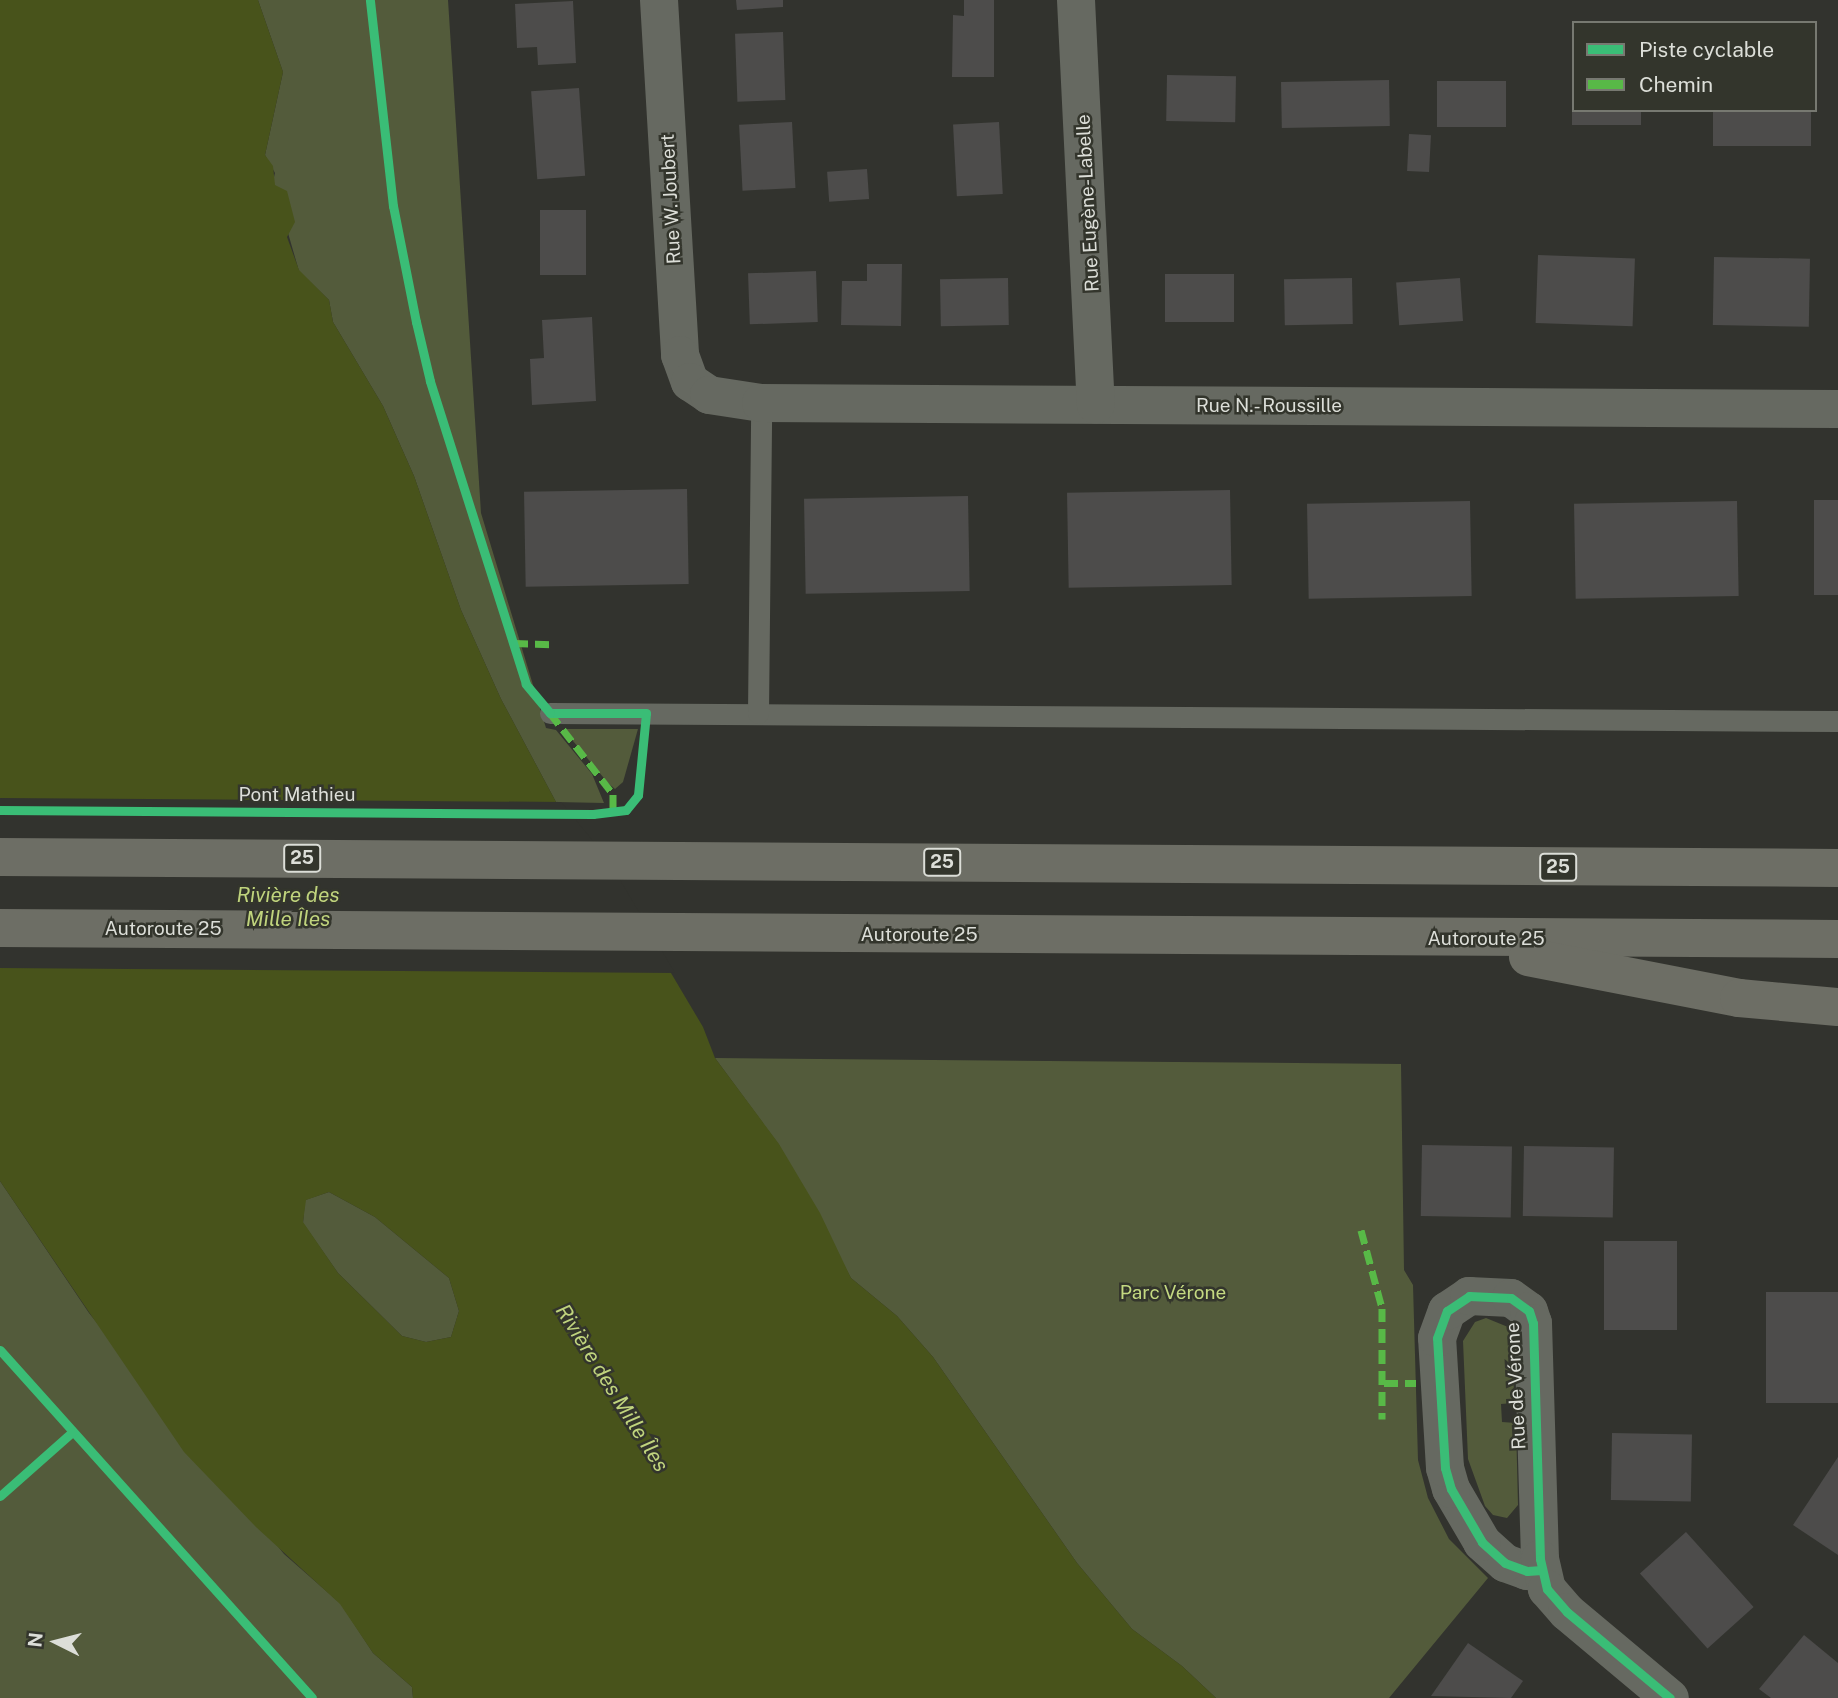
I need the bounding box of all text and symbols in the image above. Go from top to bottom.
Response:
legend [1572,21,1817,112]
text: Piste cyclable [1639,37,1774,62]
text: Chemin [1639,72,1713,97]
street label: Rue Eugène-Labelle [1072,114,1104,292]
street label: Rue W. Joubert [656,133,686,265]
street label: Rue N.- Roussille [1194,395,1344,417]
street label: Pont Mathieu [239,784,355,806]
road number: 25 [283,844,321,872]
road number: 25 [923,848,961,876]
road number: 25 [1539,852,1577,882]
water label: Rivière des Mille Îles [236,882,340,932]
street label: Autoroute 25 [104,918,222,940]
street label: Autoroute 25 [860,924,978,946]
street label: Autoroute 25 [1427,928,1545,950]
park label: Parc Vérone [1119,1282,1227,1304]
water label: Rivière des Mille Îles [550,1299,674,1477]
street label: Rue de Vérone [1501,1321,1531,1451]
north arrow [21,1607,91,1677]
text: N [23,1631,47,1648]

